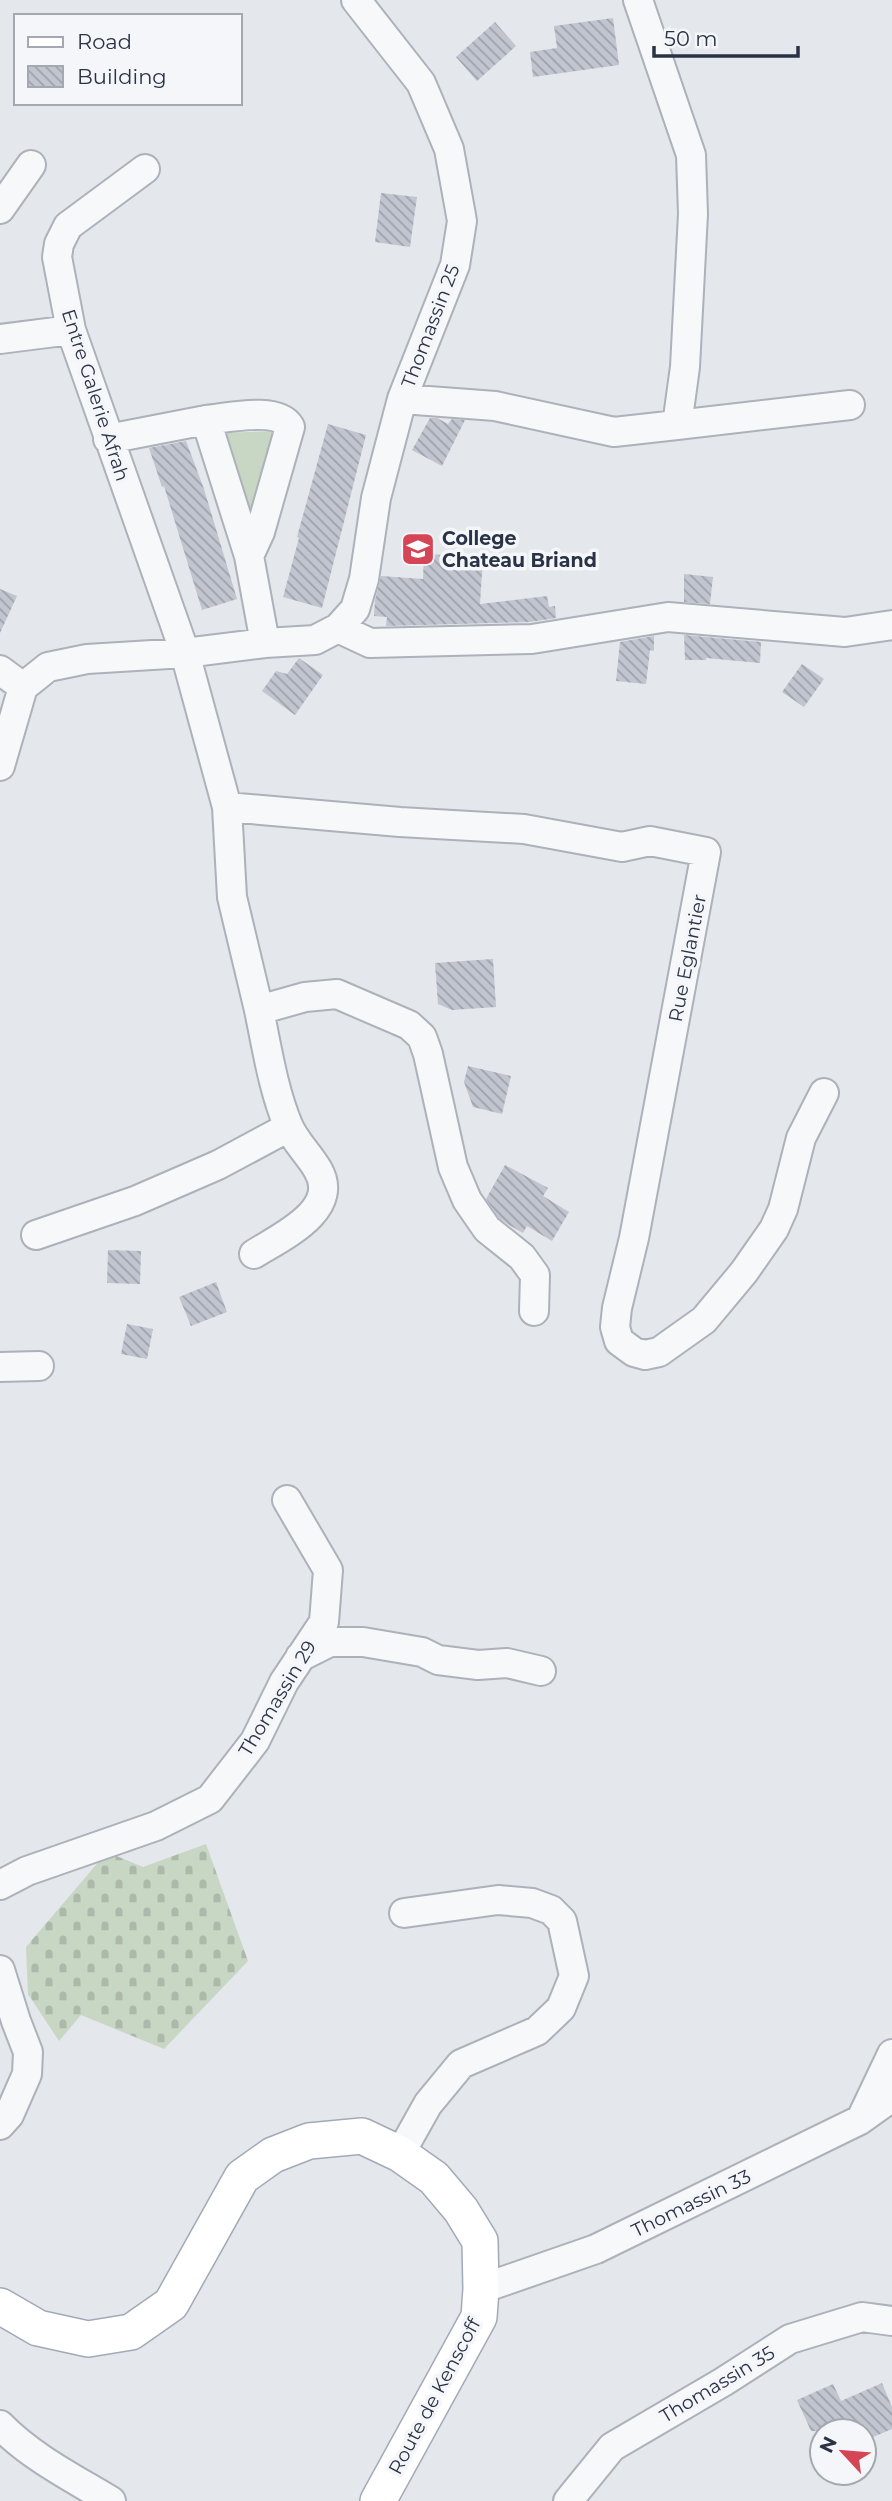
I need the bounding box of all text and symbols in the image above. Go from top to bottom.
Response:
legend [14,14,242,105]
scale bar [654,14,798,58]
text: 50 m [664,26,718,51]
text: Road [77,29,132,54]
text: Building [77,64,167,89]
street label: Thomassin 25 [396,261,465,391]
street label: Entre Galerie Afrah [57,306,134,484]
place label: College Chateau Briand [442,527,597,572]
school or university icon: College Chateau Briand [399,530,437,568]
street label: Rue Eglantier [664,892,711,1024]
street label: Thomassin 29 [234,1636,321,1760]
street label: Thomassin 33 [628,2165,755,2242]
street label: Route de Kenscoff [384,2313,486,2478]
street label: Thomassin 35 [656,2341,779,2428]
north arrow [808,2417,878,2487]
text: N [814,2433,842,2457]

